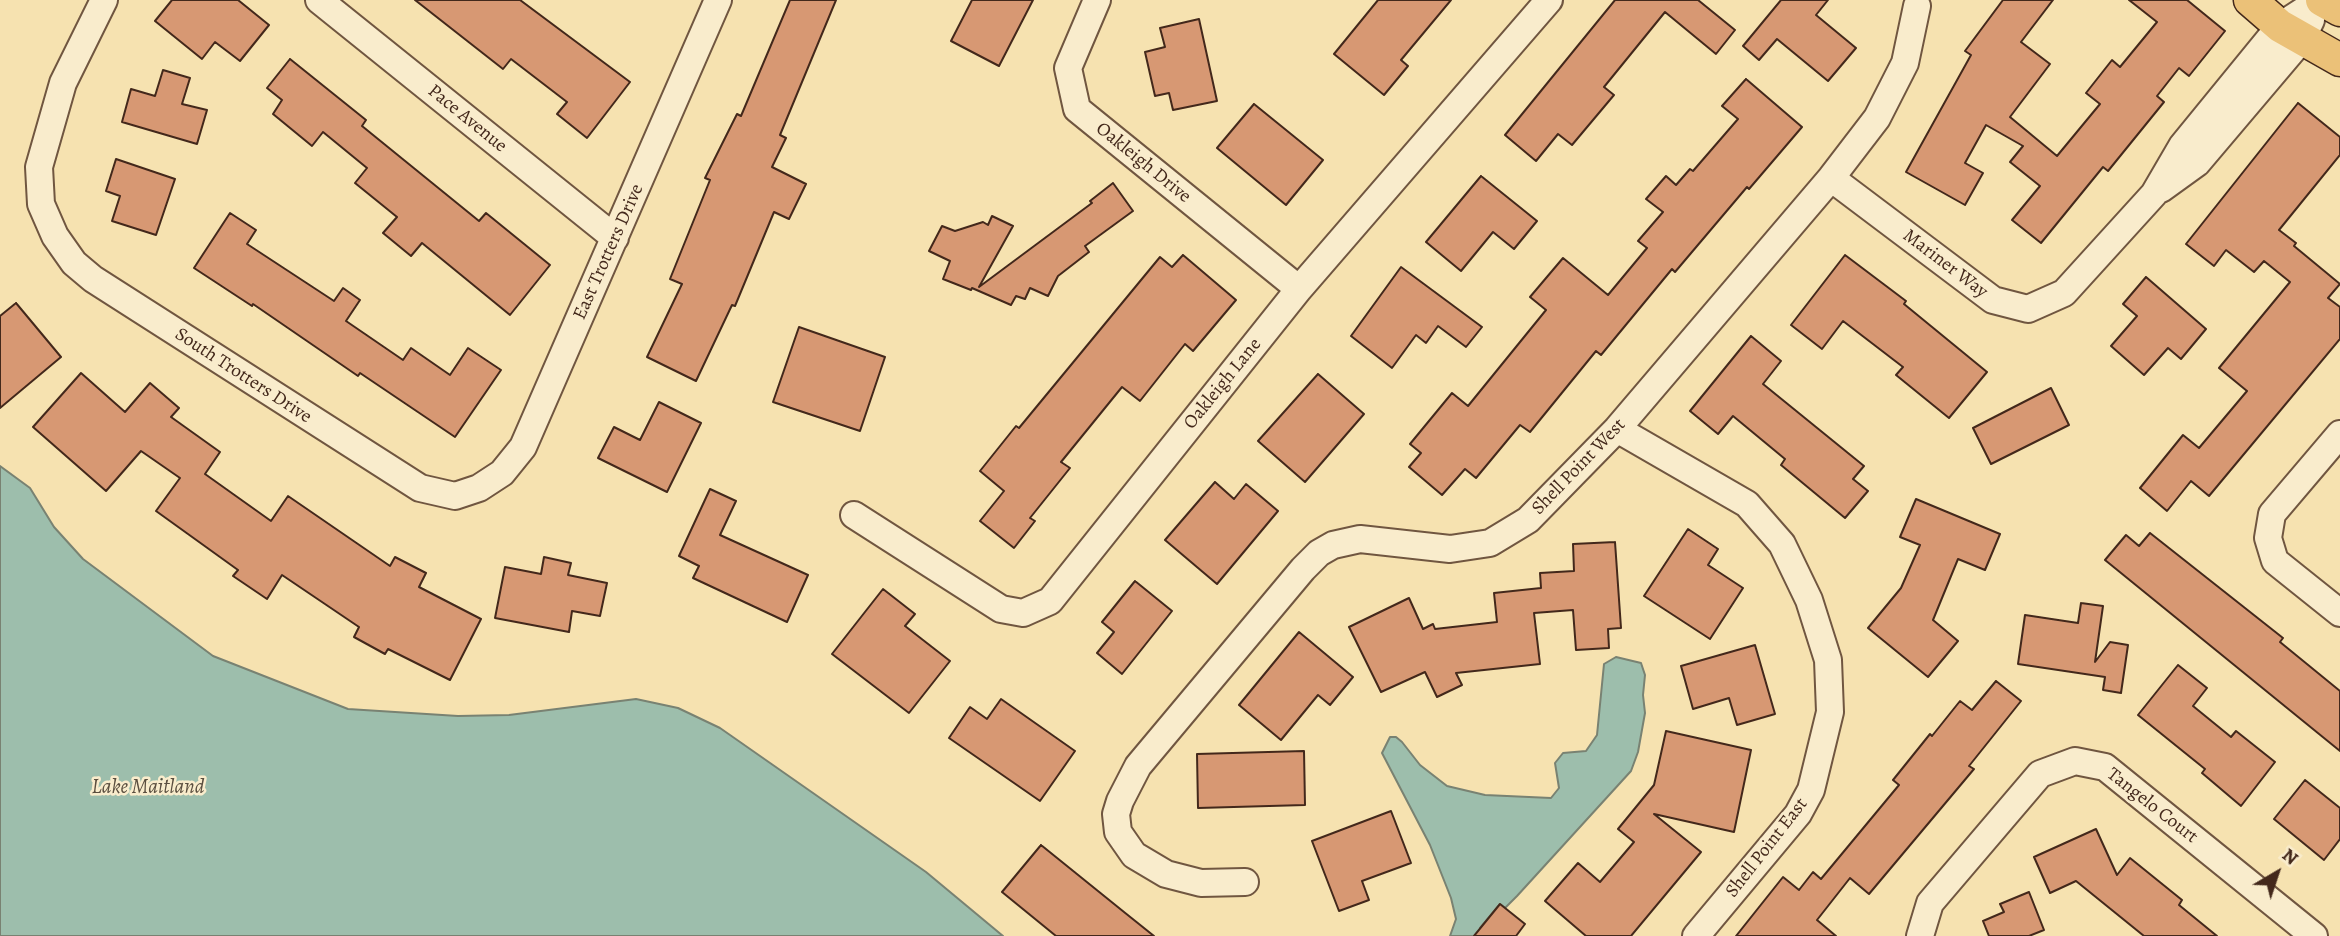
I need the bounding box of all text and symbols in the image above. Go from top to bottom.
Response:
street label: Pace Avenue [423,80,511,158]
street label: Oakleigh Drive [1091,118,1195,208]
street label: East Trotters Drive [569,181,649,323]
street label: Mariner Way [1898,225,1992,303]
street label: South Trotters Drive [170,323,316,429]
street label: Oakleigh Lane [1179,334,1267,434]
street label: Shell Point West [1527,414,1631,520]
street label: Tangelo Court [2102,763,2202,849]
water label: Lake Maitland [92,775,204,801]
street label: Shell Point East [1721,794,1813,902]
north arrow [2242,838,2312,908]
text: N [2277,842,2304,871]

